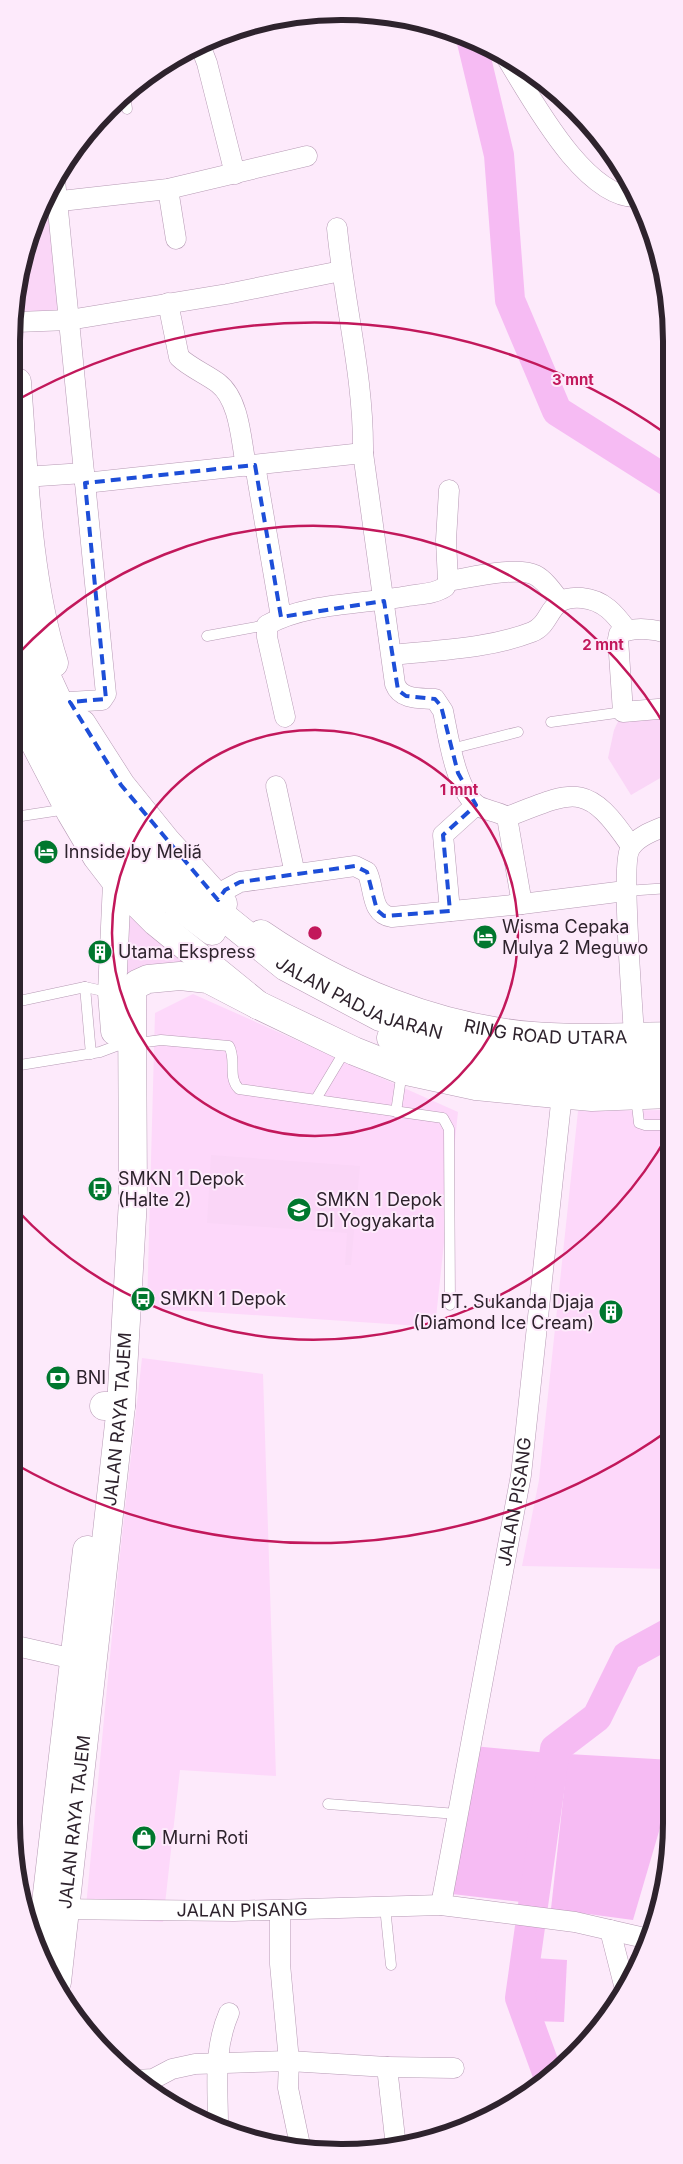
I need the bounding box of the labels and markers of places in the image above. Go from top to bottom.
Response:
hotel icon: Innside by Meliã [33,839,59,865]
place label: Innside by Meliã [64,841,202,862]
place label: Wisma Cepaka Mulya 2 Meguwo [502,916,648,958]
centre of rings [306,924,324,942]
hotel icon: Wisma Cepaka Mulya 2 Meguwo [472,924,498,950]
building icon: Utama Ekspress [87,939,113,965]
place label: Utama Ekspress [118,941,256,962]
place label: SMKN 1 Depok (Halte 2) [118,1168,244,1210]
bus stop icon: SMKN 1 Depok (Halte 2) [87,1176,113,1202]
place label: SMKN 1 Depok DI Yogyakarta [316,1189,442,1231]
school or university icon: SMKN 1 Depok DI Yogyakarta [286,1197,312,1223]
bus stop icon: SMKN 1 Depok [130,1286,156,1312]
place label: SMKN 1 Depok [160,1288,286,1309]
place label: PT. Sukanda Djaja (Diamond Ice Cream) [413,1291,594,1333]
building icon: PT. Sukanda Djaja (Diamond Ice Cream) [598,1299,624,1325]
bank icon: BNI [45,1365,71,1391]
place label: BNI [76,1367,106,1388]
shop icon: Murni Roti [131,1825,157,1851]
place label: Murni Roti [162,1827,248,1848]

